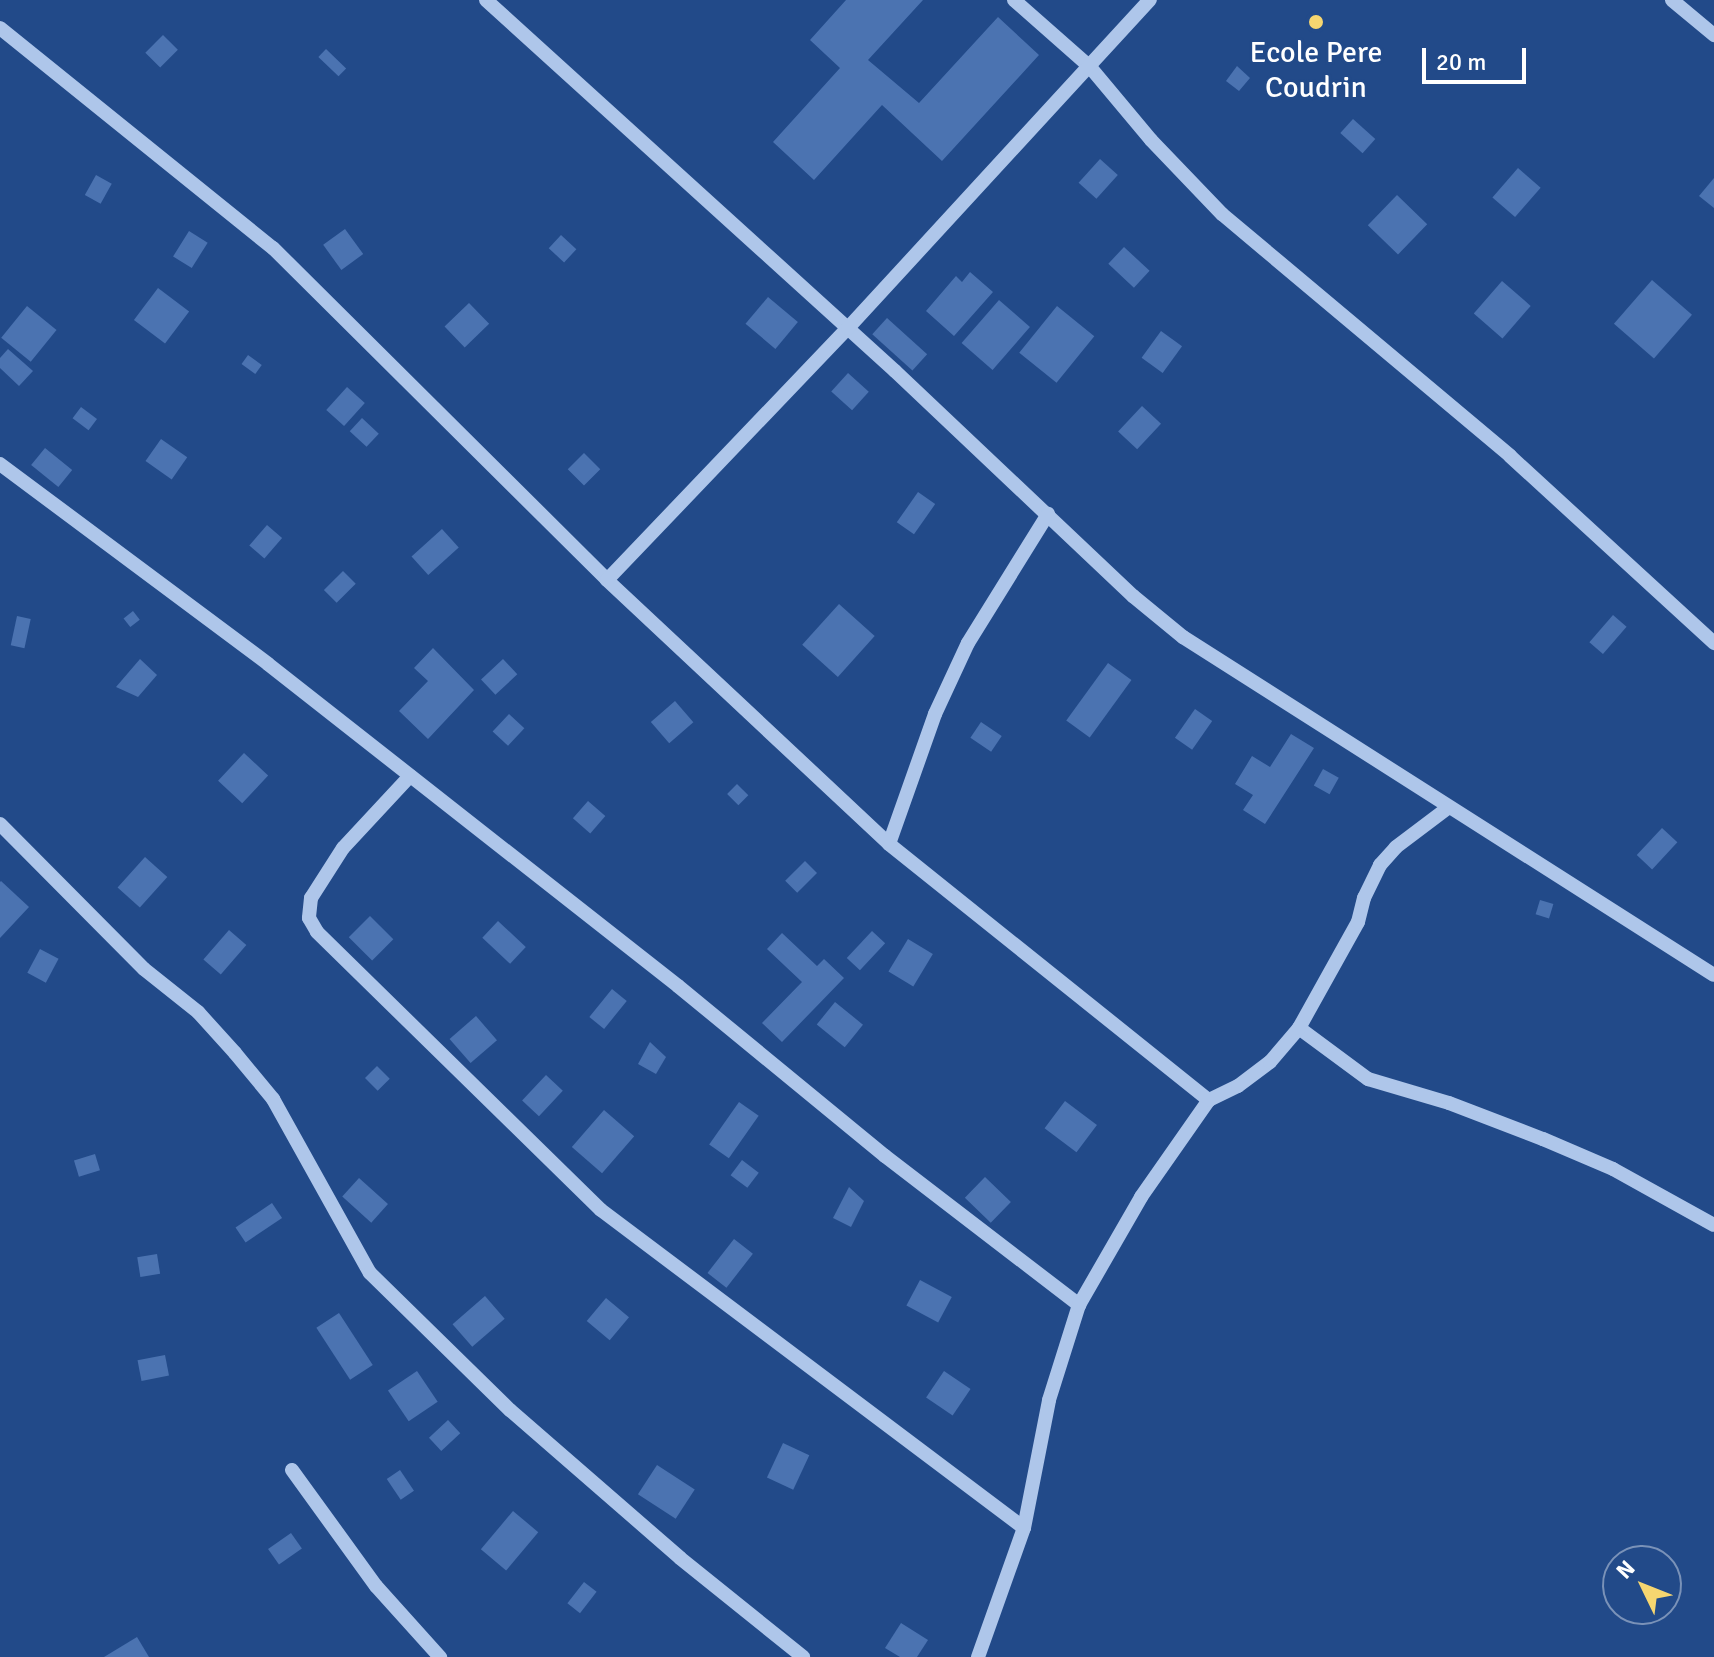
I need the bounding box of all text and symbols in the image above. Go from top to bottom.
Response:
marker: Ecole Pere Coudrin [1307,13,1325,31]
scale bar [1426,32,1530,82]
place label: Ecole Pere Coudrin [1249,35,1383,106]
text: 20 m [1436,47,1486,77]
north arrow [1602,1545,1682,1625]
text: N [1610,1555,1641,1584]

